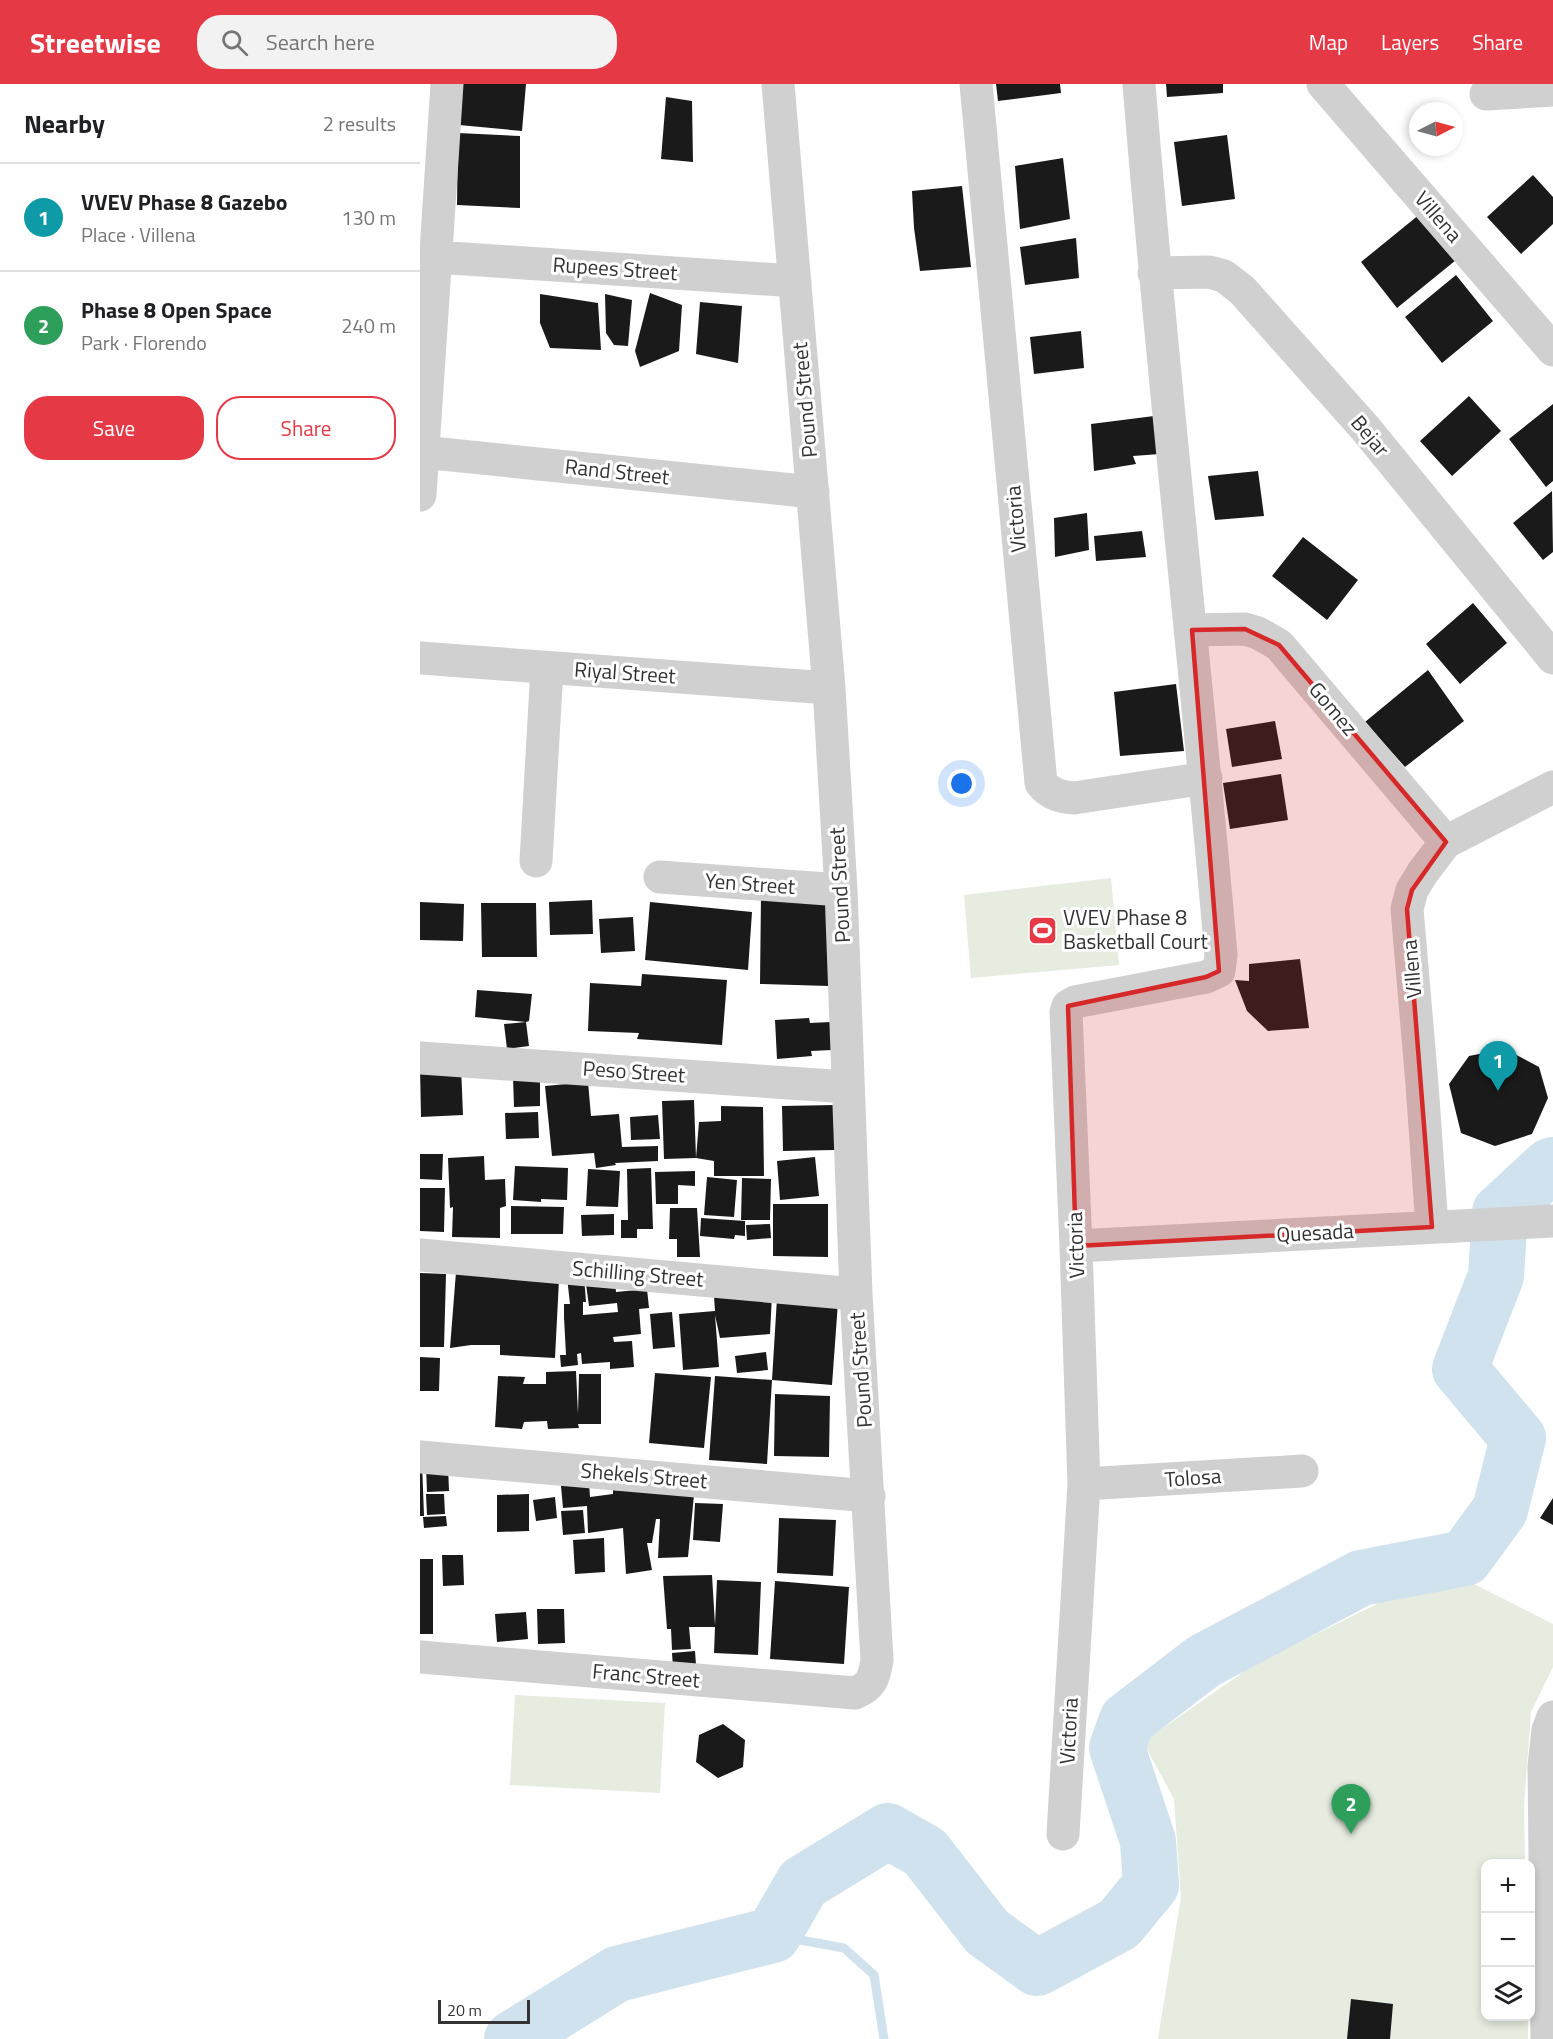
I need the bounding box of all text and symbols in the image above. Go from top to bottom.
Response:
search box [197,15,617,69]
text: Streetwise [30,21,161,64]
text: Search here [266,25,375,59]
icon: search [218,26,251,59]
text: Map [1309,26,1348,58]
text: Layers [1381,26,1439,58]
text: Share [1472,26,1523,58]
north arrow [1409,102,1463,156]
text: Nearby [24,104,105,143]
text: 2 results [323,108,396,139]
street label: Villena [1407,184,1470,249]
text: VVEV Phase 8 Gazebo [81,185,287,219]
text: 1 [38,202,49,233]
text: 130 m [341,202,396,233]
text: Place · Villena [81,219,195,250]
street label: Rupees Street [552,248,679,288]
text: Phase 8 Open Space [81,293,272,327]
text: 2 [38,310,49,341]
text: 240 m [341,310,396,341]
text: Park · Florendo [81,327,207,358]
street label: Pound Street [783,340,825,459]
button: Save [24,396,204,460]
button: Share [216,396,396,460]
street label: Bejar [1344,407,1398,463]
street label: Rand Street [563,450,671,492]
street label: Victoria [996,484,1034,554]
street label: Riyal Street [573,652,677,692]
street label: Gomez [1302,674,1366,742]
your location [947,769,976,798]
street label: Pound Street [820,826,858,944]
street label: Yen Street [704,864,797,902]
place label: VVEV Phase 8 Basketball Court [1063,901,1209,957]
sports icon: VVEV Phase 8 Basketball Court [1026,914,1058,946]
street label: Villena [1392,938,1430,1000]
pin: 1 [1478,1042,1518,1091]
street label: Peso Street [582,1051,687,1091]
street label: Victoria [1058,1211,1092,1279]
street label: Quesada [1275,1214,1355,1250]
street label: Schilling Street [571,1251,706,1295]
street label: Pound Street [840,1311,880,1429]
street label: Shekels Street [579,1454,709,1497]
street label: Tolosa [1164,1459,1223,1495]
street label: Franc Street [591,1654,702,1696]
street label: Victoria [1050,1696,1086,1765]
pin: 2 [1332,1784,1370,1834]
map controls [1481,1859,1535,2021]
button: + [1481,1859,1535,1913]
button: − [1481,1913,1535,1967]
button: layers [1481,1967,1535,2021]
scale bar [438,1997,530,2024]
text: 20 m [447,1998,482,2022]

